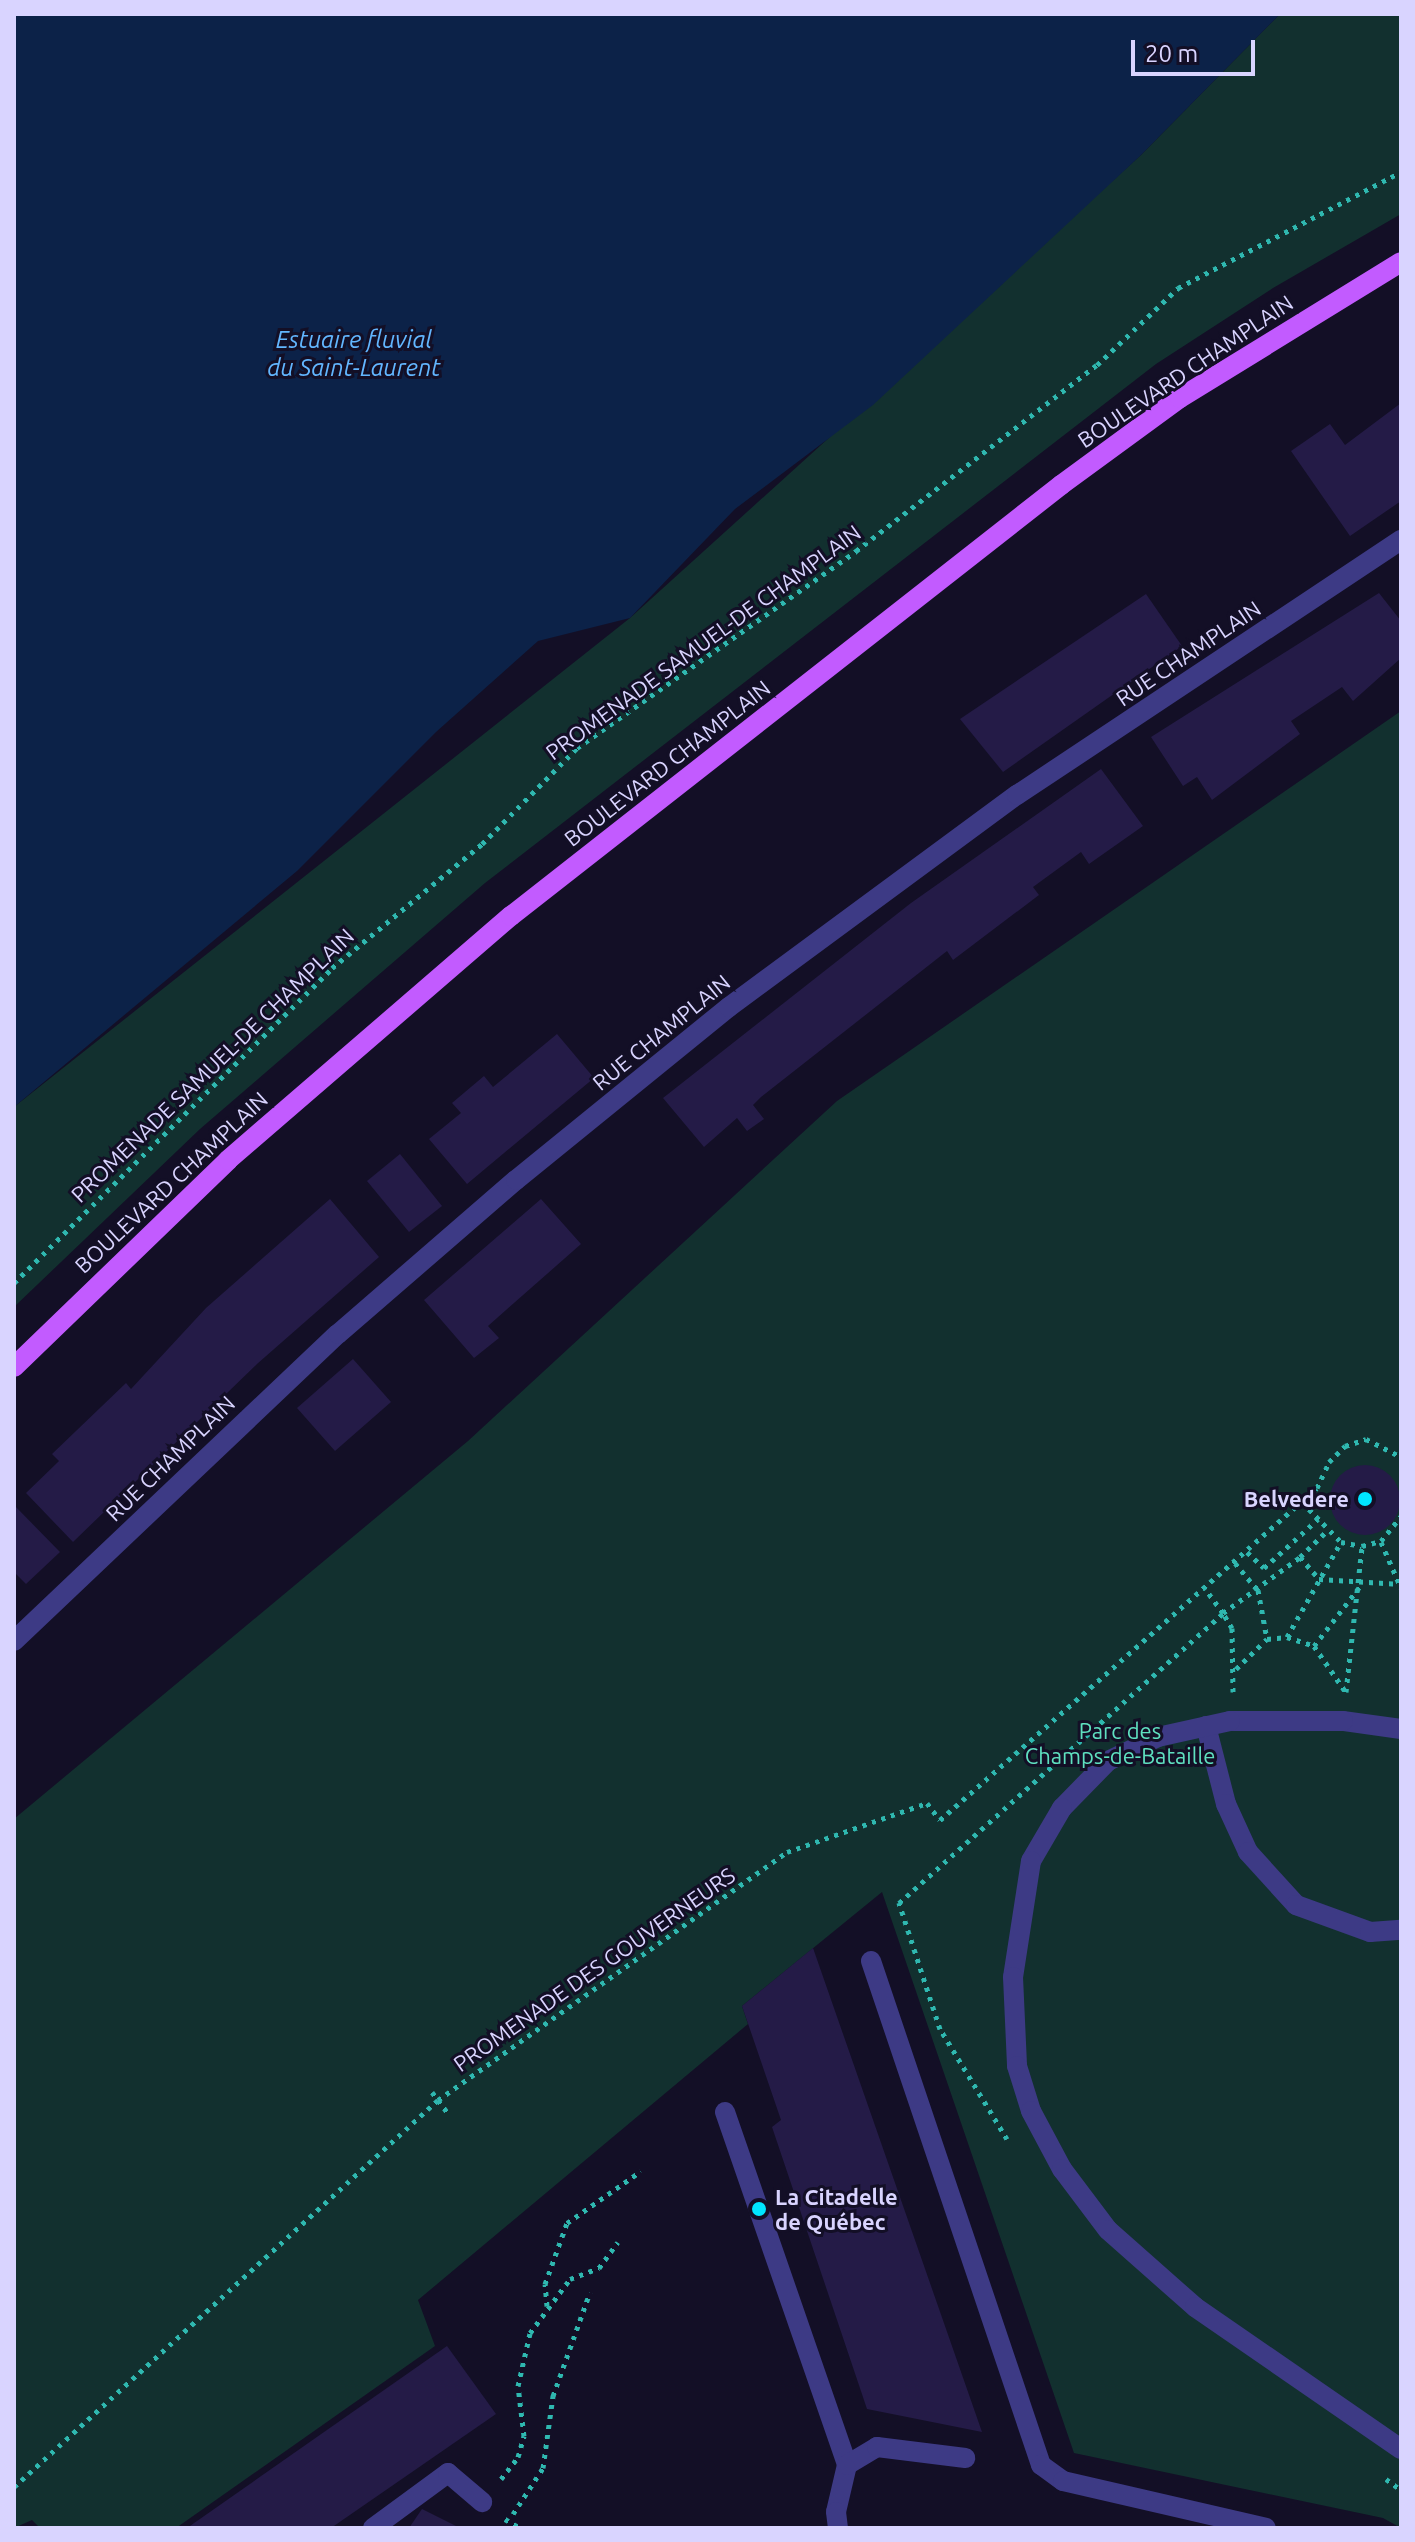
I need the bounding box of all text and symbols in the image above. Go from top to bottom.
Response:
scale bar [1135,24,1259,74]
text: 20 m [1145,40,1198,67]
street label: BOULEVARD CHAMPLAIN [1072,289,1298,453]
water label: Estuaire fluvial du Saint-Laurent [267,326,441,382]
street label: PROMENADE SAMUEL-DE CHAMPLAIN [540,519,866,765]
street label: RUE CHAMPLAIN [1111,595,1265,711]
street label: BOULEVARD CHAMPLAIN [559,674,775,852]
street label: PROMENADE SAMUEL-DE CHAMPLAIN [65,923,359,1207]
street label: RUE CHAMPLAIN [587,969,735,1095]
street label: BOULEVARD CHAMPLAIN [69,1086,273,1278]
street label: RUE CHAMPLAIN [100,1390,240,1526]
place label: Belvedere [1244,1486,1349,1512]
marker: Belvedere [1356,1490,1374,1508]
park label: Parc des Champs-de-Bataille [1025,1717,1215,1768]
street label: PROMENADE DES GOUVERNEURS [448,1861,740,2077]
place label: La Citadelle de Québec [775,2183,898,2234]
marker: La Citadelle de Québec [750,2200,768,2218]

